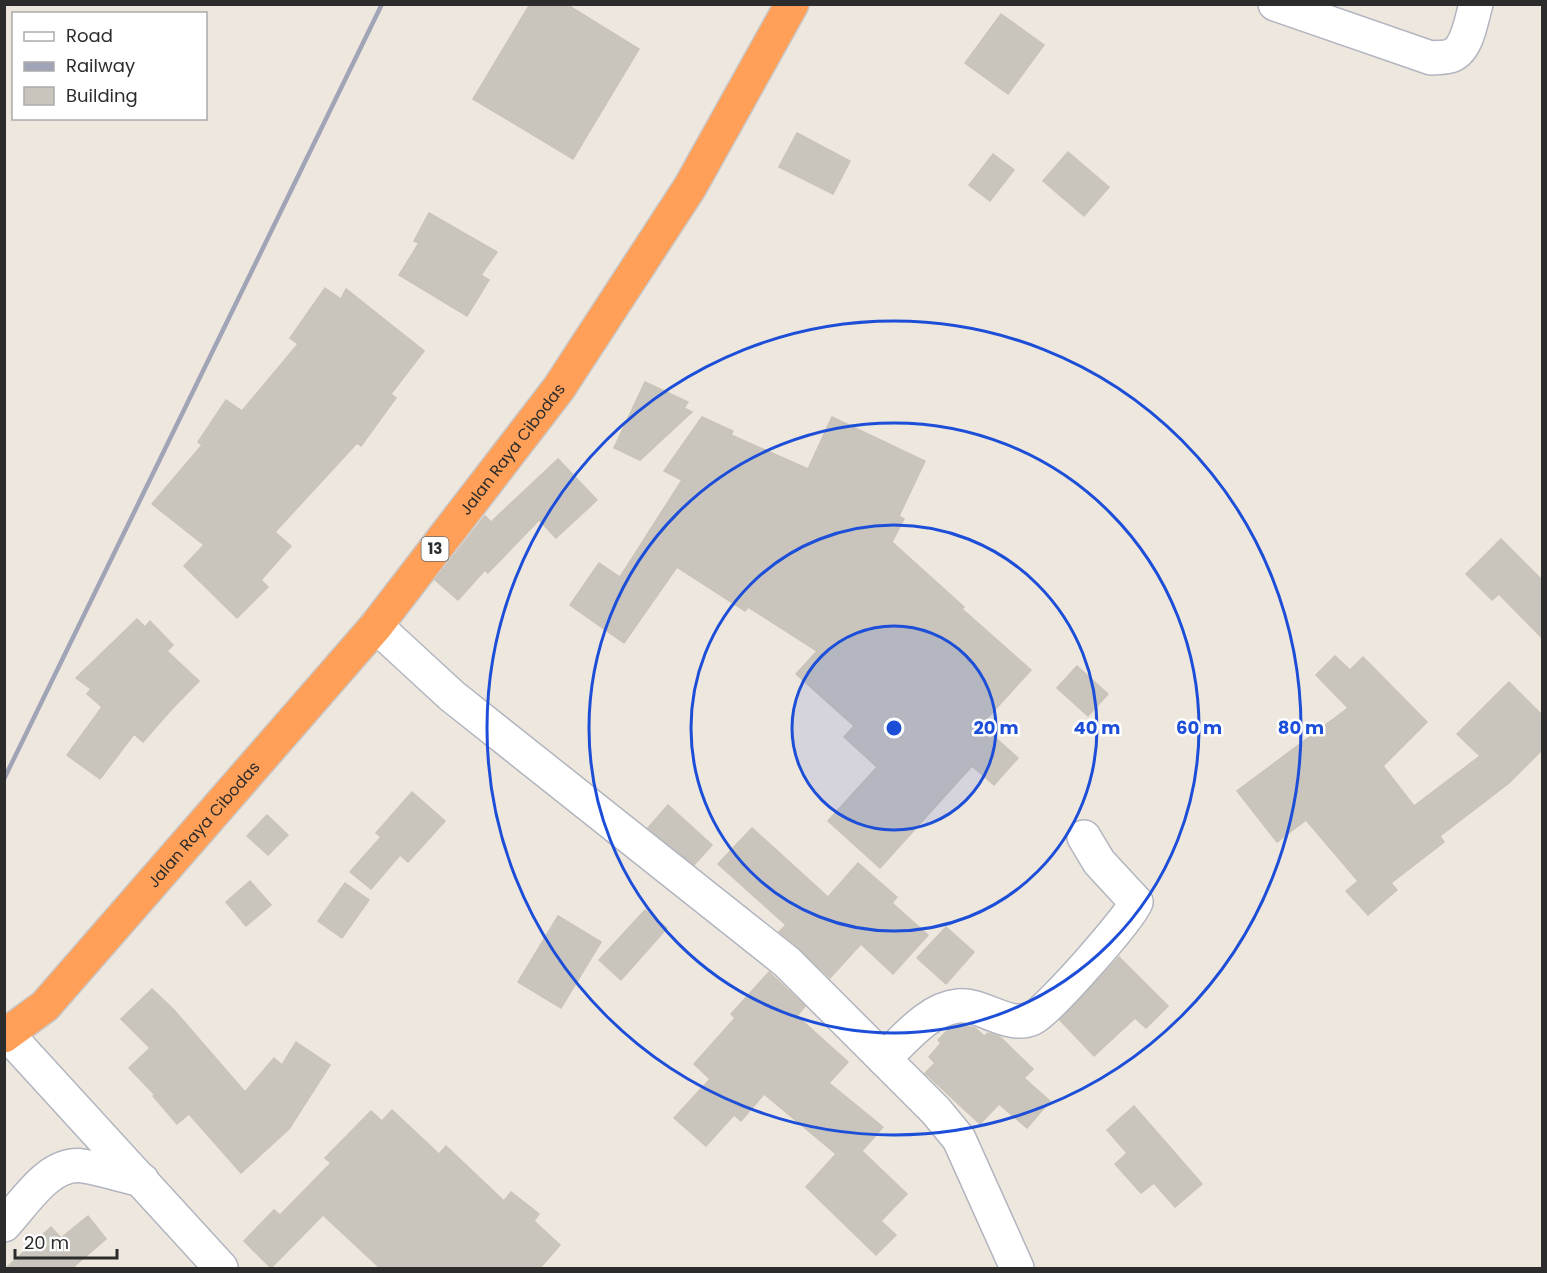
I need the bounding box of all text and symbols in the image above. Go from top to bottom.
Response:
legend [12,12,207,120]
text: Road [66,23,113,48]
text: Railway [66,53,135,78]
text: Building [66,83,138,108]
street label: Jalan Raya Cibodas [454,379,571,520]
road number: 13 [422,537,448,561]
text: 20 m [974,715,1018,740]
text: 40 m [1074,715,1120,740]
text: 60 m [1176,715,1222,740]
text: 80 m [1278,715,1324,740]
centre of rings [884,718,904,738]
street label: Jalan Raya Cibodas [142,756,265,893]
scale bar [15,1222,117,1260]
text: 20 m [24,1230,69,1255]

